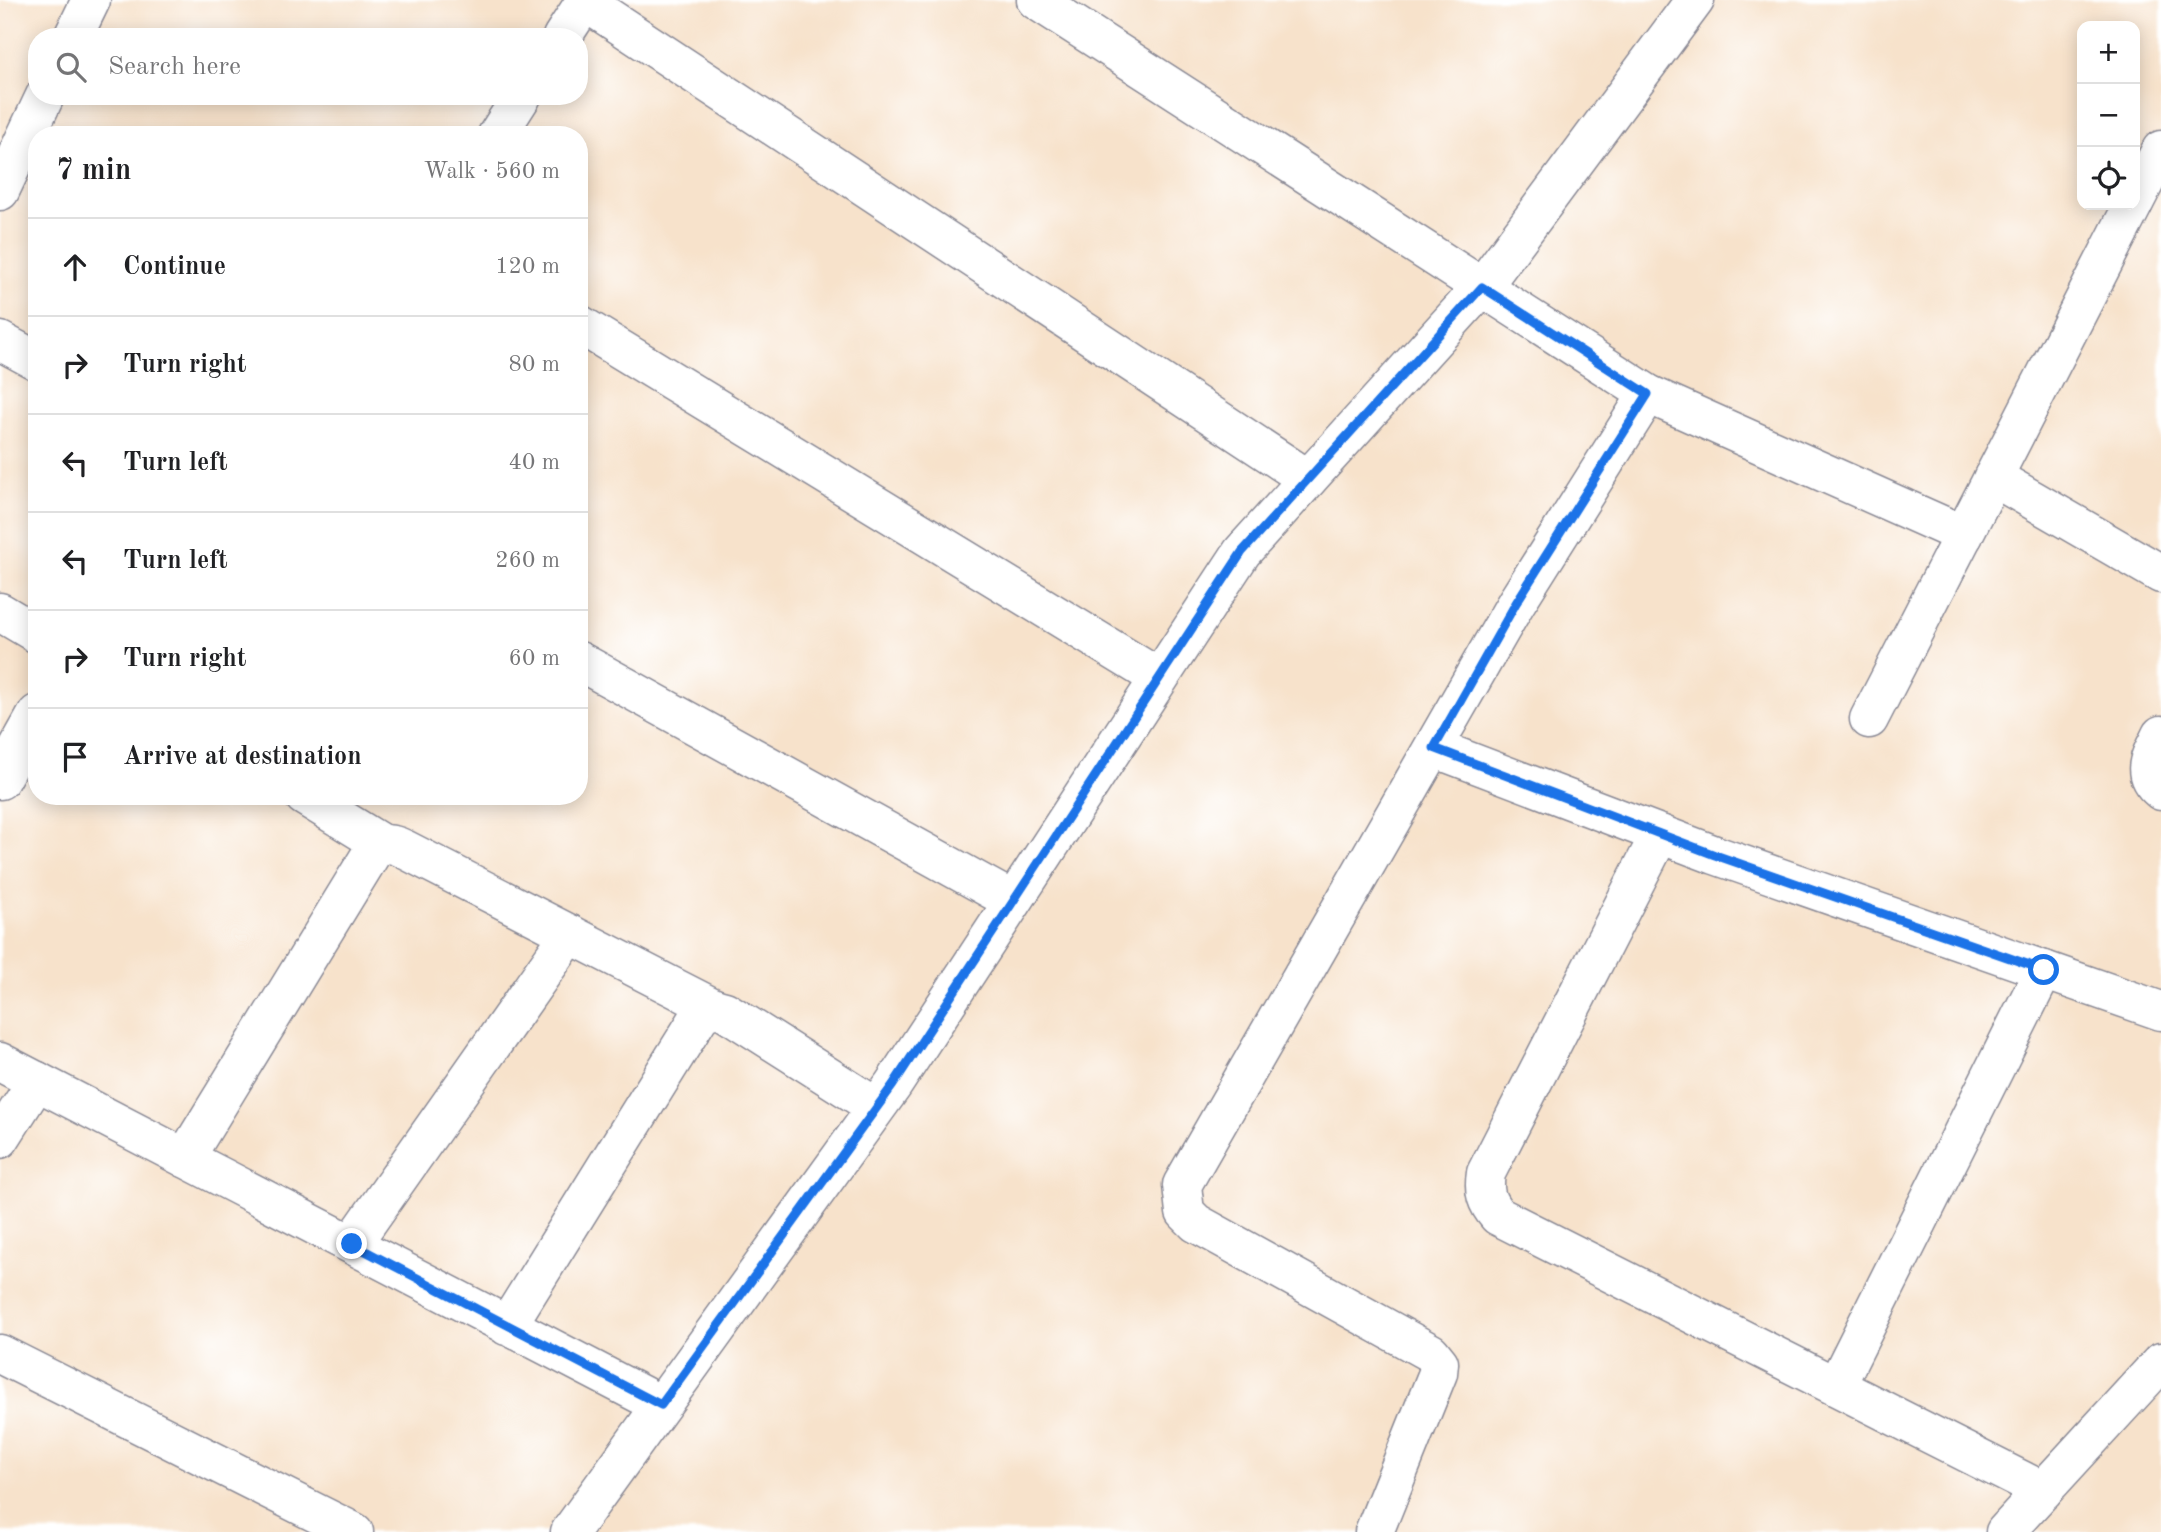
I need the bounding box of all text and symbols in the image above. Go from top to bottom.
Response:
map controls [2077,21,2140,210]
button: + [2077,21,2140,84]
search box [28,28,588,105]
icon: search [52,48,90,86]
text: Search here [108,54,241,80]
button: − [2077,84,2140,147]
button: locate [2077,147,2140,210]
text: 7 min [56,156,131,186]
text: Walk · 560 m [424,160,560,183]
icon: ahead [56,248,94,286]
text: Continue [123,254,226,280]
text: 120 m [495,255,560,278]
icon: right [56,346,94,384]
text: Turn right [123,352,246,378]
text: 80 m [509,353,560,376]
icon: left [56,444,94,482]
text: Turn left [123,450,228,476]
text: 40 m [509,451,560,474]
icon: left [56,542,94,580]
text: Turn left [123,548,228,574]
text: 260 m [495,549,560,572]
icon: right [56,640,94,678]
text: Turn right [123,646,246,672]
text: 60 m [509,647,560,670]
icon: arrive [56,738,94,776]
text: Arrive at destination [123,744,362,770]
route start [2028,954,2059,985]
route end [336,1228,367,1259]

